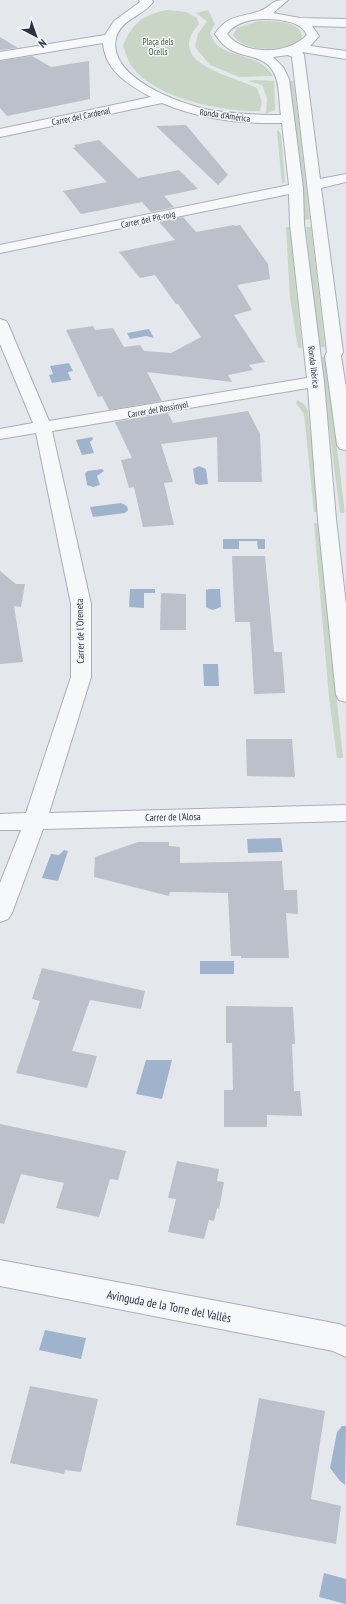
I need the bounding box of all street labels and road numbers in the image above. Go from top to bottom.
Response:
street label: Carrer del Cardenal [51,104,112,128]
street label: Ronda d'Amèrica [199,106,251,124]
street label: Carrer del Pit-roig [120,208,176,230]
street label: Ronda Ibèrica [306,345,322,389]
street label: Carrer del Rossinyol [127,398,190,420]
street label: Carrer de l'Oreneta [73,598,87,664]
street label: Carrer de l'Alosa [145,810,201,824]
street label: Avinguda de la Torre del Vallès [106,1287,232,1325]

